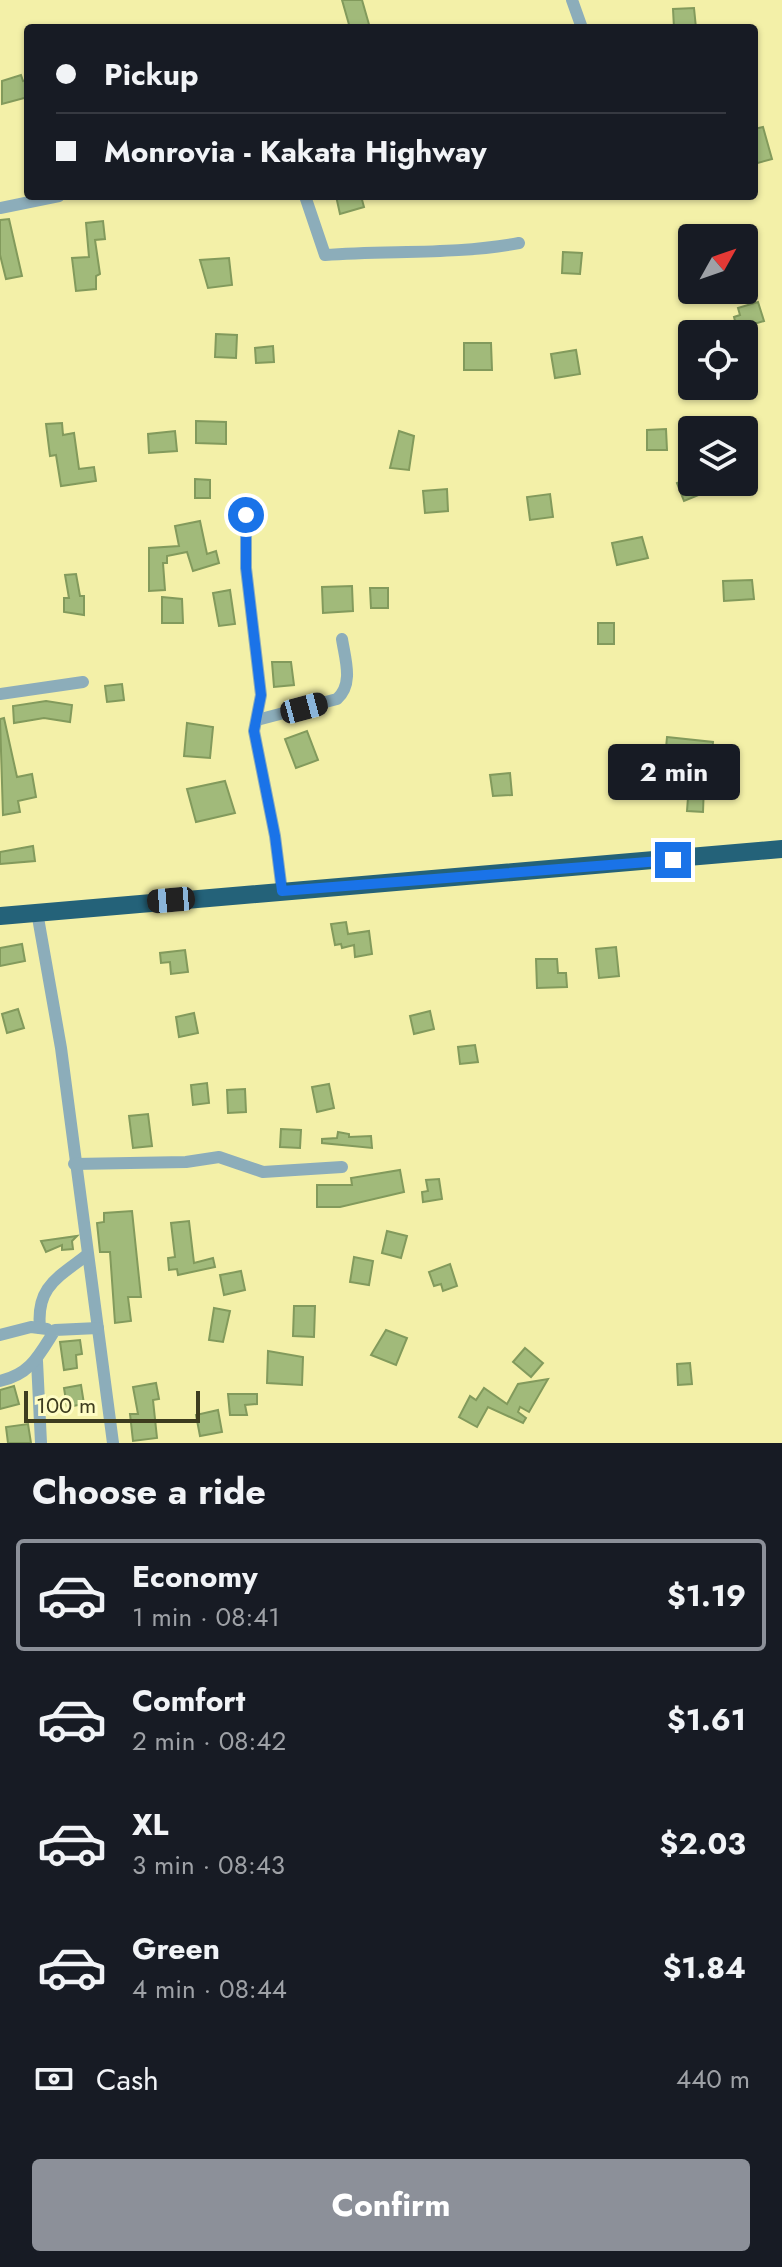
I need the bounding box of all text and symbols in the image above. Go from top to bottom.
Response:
text: Pickup [104,53,199,96]
text: Monrovia - Kakata Highway [104,130,487,173]
north arrow [678,224,758,304]
map controls [678,224,758,496]
button: locate [678,320,758,400]
button: layers [678,416,758,496]
route start [228,497,264,533]
car [278,690,330,726]
callout: 2 min [607,744,739,800]
text: 2 min [640,753,708,791]
route end [655,842,691,878]
car [146,886,196,914]
scale bar [24,1387,200,1423]
text: 100 m [36,1389,96,1421]
text: Choose a ride [32,1465,266,1517]
text: Economy [132,1555,258,1598]
icon: car [36,1559,108,1631]
text: $1.19 [667,1574,746,1617]
text: 1 min · 08:41 [132,1598,280,1636]
text: Comfort [132,1679,245,1722]
icon: car [36,1683,108,1755]
text: $1.61 [667,1698,746,1741]
text: 2 min · 08:42 [132,1722,286,1760]
text: XL [132,1803,168,1846]
icon: car [36,1807,108,1879]
text: $2.03 [660,1822,746,1865]
text: 3 min · 08:43 [132,1846,285,1884]
text: Green [132,1927,220,1970]
icon: car [36,1931,108,2003]
text: $1.84 [663,1946,746,1989]
text: 4 min · 08:44 [132,1970,287,2008]
icon: cash [32,2057,76,2101]
text: Cash [96,2058,159,2101]
text: 440 m [676,2060,750,2098]
button: Confirm [32,2159,750,2251]

